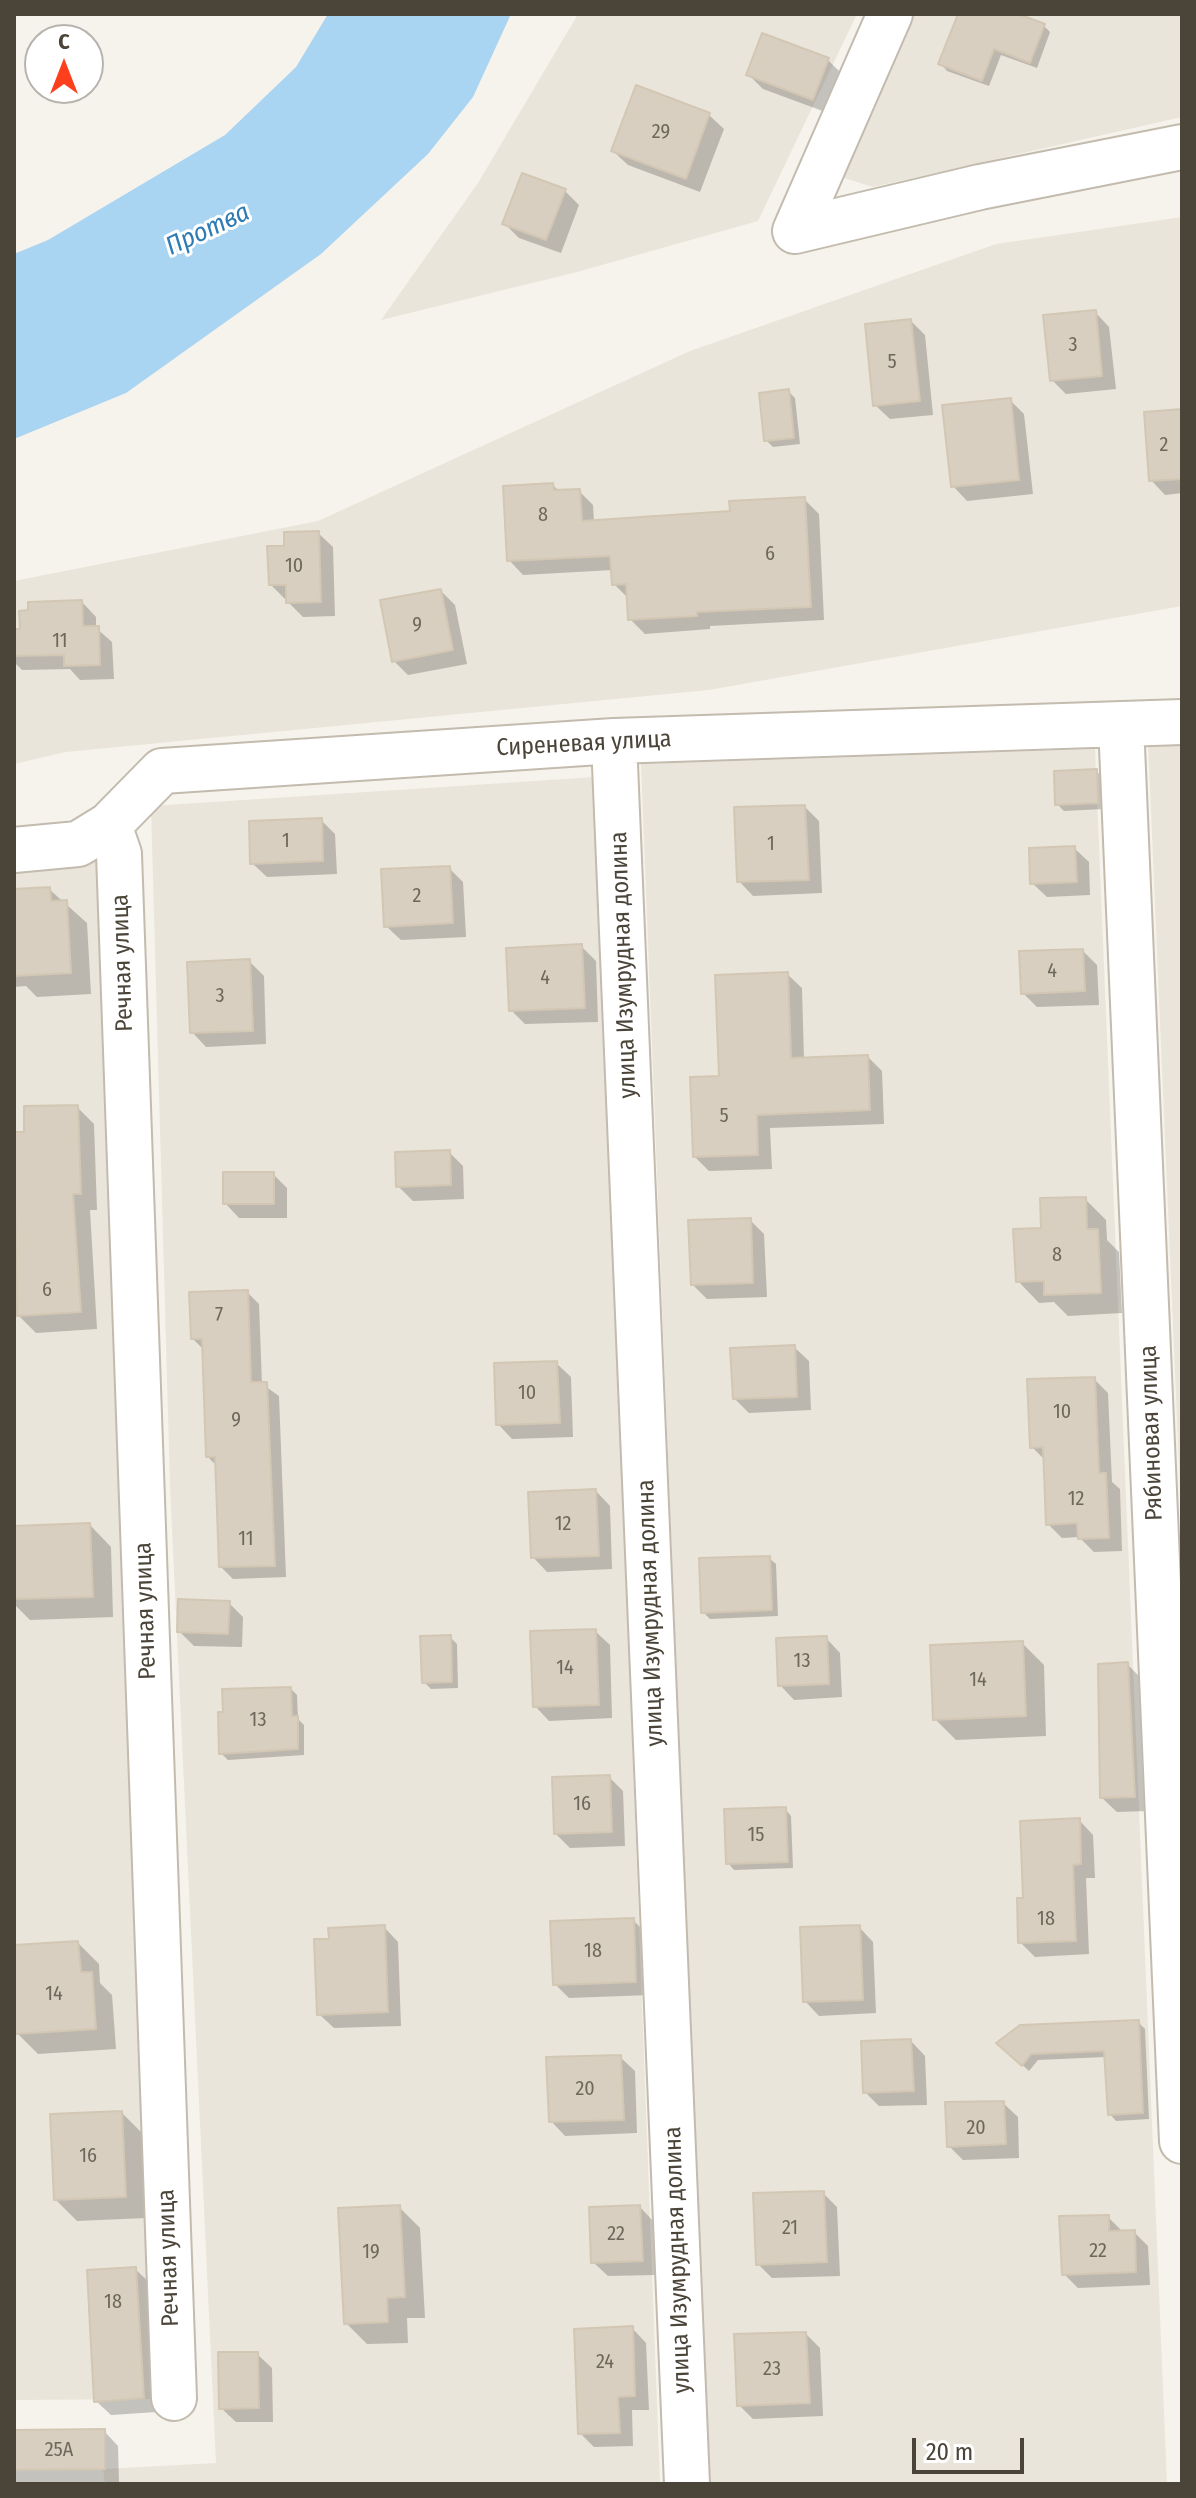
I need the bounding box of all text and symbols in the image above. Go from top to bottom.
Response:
north arrow [24,24,104,104]
text: С [58,28,70,55]
house number: 29 [652,120,670,144]
water label: Протва [161,197,255,263]
house number: 3 [1068,333,1078,357]
house number: 5 [887,350,897,374]
house number: 2 [1160,433,1168,457]
house number: 8 [538,503,548,527]
house number: 6 [765,542,775,566]
house number: 10 [285,554,303,578]
house number: 9 [412,613,422,637]
house number: 11 [52,629,68,653]
street label: Сиреневая улица [496,725,672,763]
house number: 1 [282,829,290,853]
street label: улица Изумрудная долина [605,831,643,1099]
house number: 1 [767,832,775,856]
house number: 2 [413,884,421,908]
street label: Речная улица [106,894,140,1032]
house number: 4 [1047,959,1057,983]
house number: 4 [540,966,550,990]
house number: 3 [215,984,225,1008]
house number: 5 [719,1104,729,1128]
house number: 8 [1052,1243,1062,1267]
house number: 6 [42,1278,52,1302]
house number: 7 [215,1303,223,1327]
street label: Рябиновая улица [1135,1345,1169,1521]
house number: 10 [518,1381,536,1405]
house number: 10 [1053,1400,1071,1424]
house number: 9 [231,1408,241,1432]
street label: улица Изумрудная долина [632,1479,670,1747]
house number: 12 [1068,1487,1084,1511]
house number: 12 [555,1512,571,1536]
house number: 11 [238,1527,254,1551]
street label: Речная улица [129,1542,163,1680]
house number: 13 [794,1649,810,1673]
house number: 14 [556,1656,574,1680]
house number: 14 [969,1668,987,1692]
house number: 13 [250,1708,266,1732]
house number: 16 [573,1792,591,1816]
house number: 15 [748,1823,764,1847]
house number: 18 [1037,1907,1055,1931]
house number: 18 [584,1939,602,1963]
house number: 14 [45,1982,63,2006]
house number: 20 [575,2077,595,2101]
house number: 20 [966,2116,986,2140]
street label: улица Изумрудная долина [659,2126,697,2394]
house number: 16 [79,2144,97,2168]
street label: Речная улица [152,2189,186,2327]
house number: 21 [782,2216,798,2240]
house number: 22 [607,2222,625,2246]
house number: 22 [1089,2239,1107,2263]
house number: 19 [362,2240,380,2264]
house number: 18 [104,2290,122,2314]
house number: 24 [596,2350,614,2374]
house number: 23 [763,2357,781,2381]
scale bar [916,2422,1028,2472]
house number: 25А [45,2438,73,2462]
text: 20 m [926,2438,973,2466]

